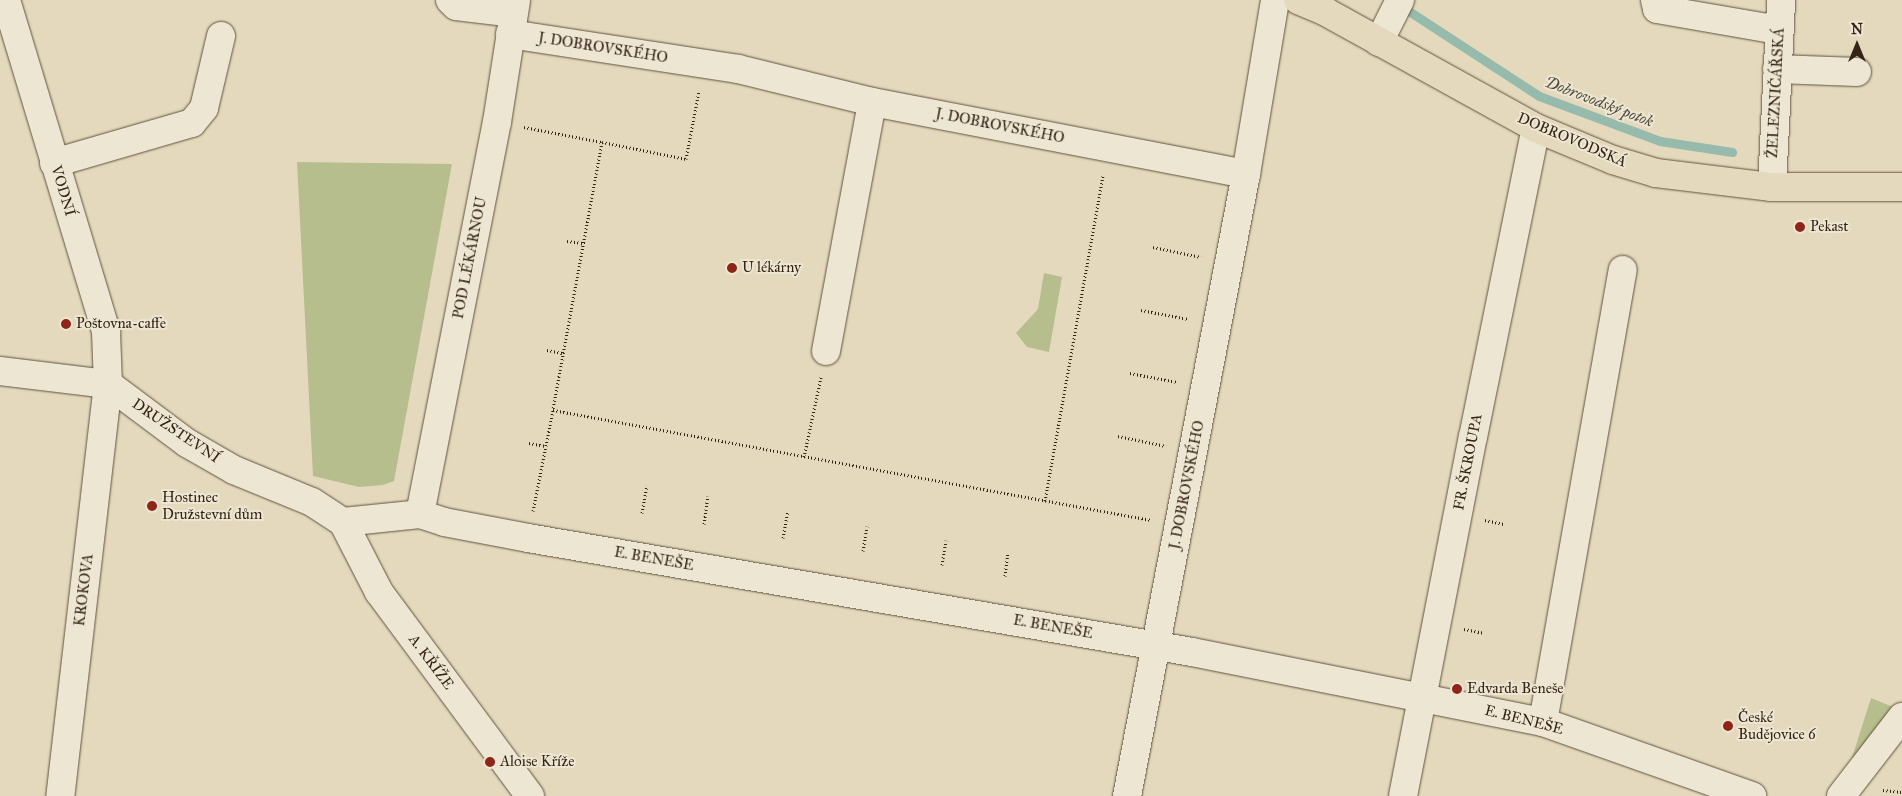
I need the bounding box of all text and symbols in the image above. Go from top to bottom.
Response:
north arrow [1832,20,1882,70]
text: N [1851,21,1863,38]
street label: ŽELEZNIČÁŘSKÁ [1764,27,1788,159]
street label: J. DOBROVSKÉHO [537,29,669,67]
water label: Dobrovodský potok [1542,72,1656,132]
street label: J. DOBROVSKÉHO [934,105,1066,147]
street label: DOBROVODSKÁ [1515,109,1629,171]
street label: VODNÍ [47,163,79,219]
street label: POD LÉKÁRNOU [449,196,491,320]
place label: Pekast [1810,218,1848,236]
marker: Pekast [1794,221,1806,233]
place label: U lékárny [742,259,801,277]
marker: U lékárny [726,262,738,274]
place label: Poštovna-caffe [76,315,166,333]
marker: Poštovna-caffe [60,318,72,330]
street label: DRUŽSTEVNÍ [129,395,223,467]
street label: FR. ŠKROUPA [1450,412,1486,512]
street label: J. DOBROVSKÉHO [1166,419,1208,551]
place label: Hostinec Družstevní dům [162,488,262,523]
marker: Hostinec Družstevní dům [146,500,158,512]
street label: E. BENEŠE [613,543,695,575]
street label: KROKOVA [71,553,97,627]
street label: E. BENEŠE [1012,611,1094,643]
street label: A. KŘÍŽE [404,631,458,693]
place label: Edvarda Beneše [1467,680,1564,698]
marker: Edvarda Beneše [1451,683,1463,695]
street label: E. BENEŠE [1483,702,1565,738]
place label: České Budějovice 6 [1738,708,1816,743]
marker: České Budějovice 6 [1722,720,1734,732]
place label: Aloise Kříže [500,753,574,771]
marker: Aloise Kříže [484,756,496,768]

